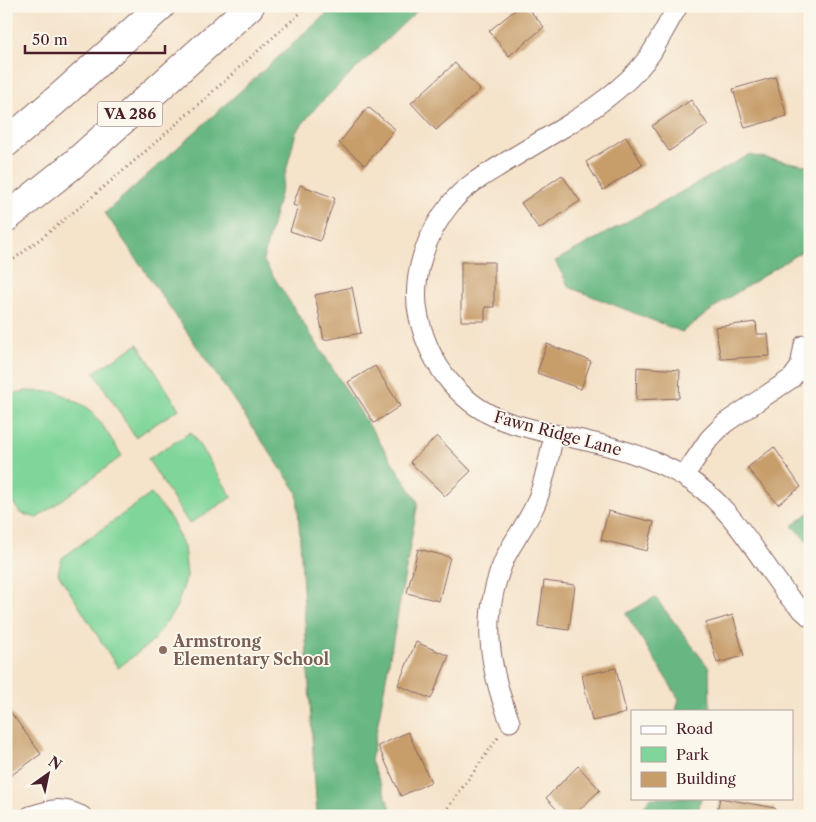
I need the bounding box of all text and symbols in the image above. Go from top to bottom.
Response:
scale bar [25,22,165,54]
text: 50 m [32,30,68,49]
road number: VA 286 [98,102,162,126]
street label: Fawn Ridge Lane [492,406,624,460]
place label: Armstrong Elementary School [172,631,329,669]
marker: Armstrong Elementary School [157,644,169,656]
legend [631,710,794,800]
text: Road [676,719,713,738]
text: Park [676,745,710,764]
north arrow [22,750,72,800]
text: N [45,752,65,774]
text: Building [676,769,736,788]

